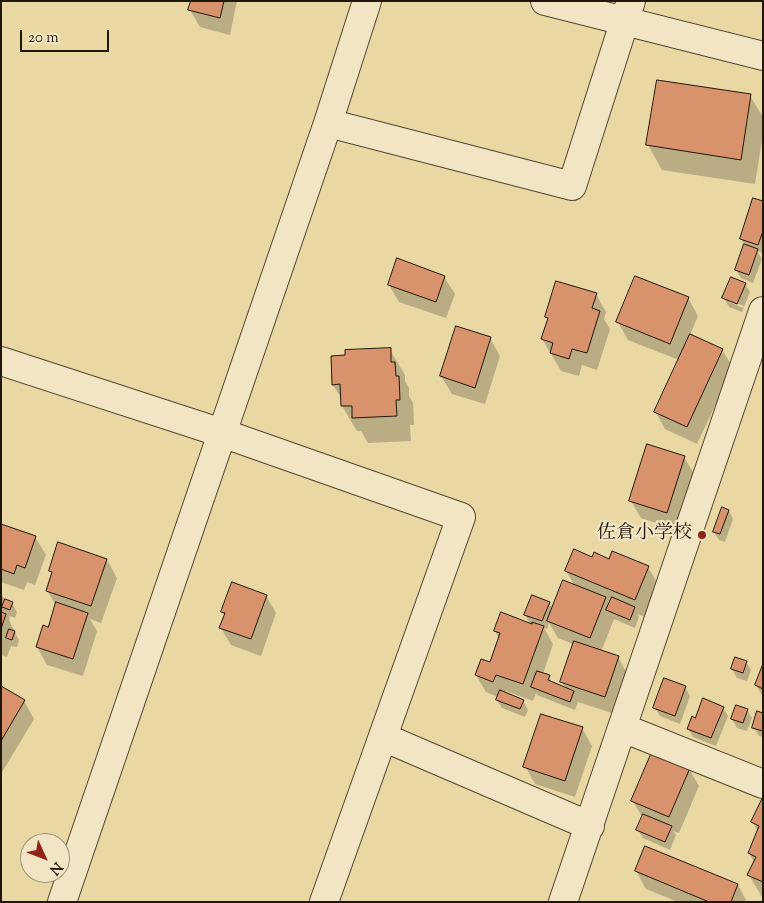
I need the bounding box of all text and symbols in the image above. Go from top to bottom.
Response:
scale bar [22,20,111,52]
text: 20 m [28,28,59,49]
place label: 佐倉小学校 [597,524,692,546]
marker: 佐倉小学校 [696,529,708,541]
north arrow [20,833,70,883]
text: N [44,857,66,878]

